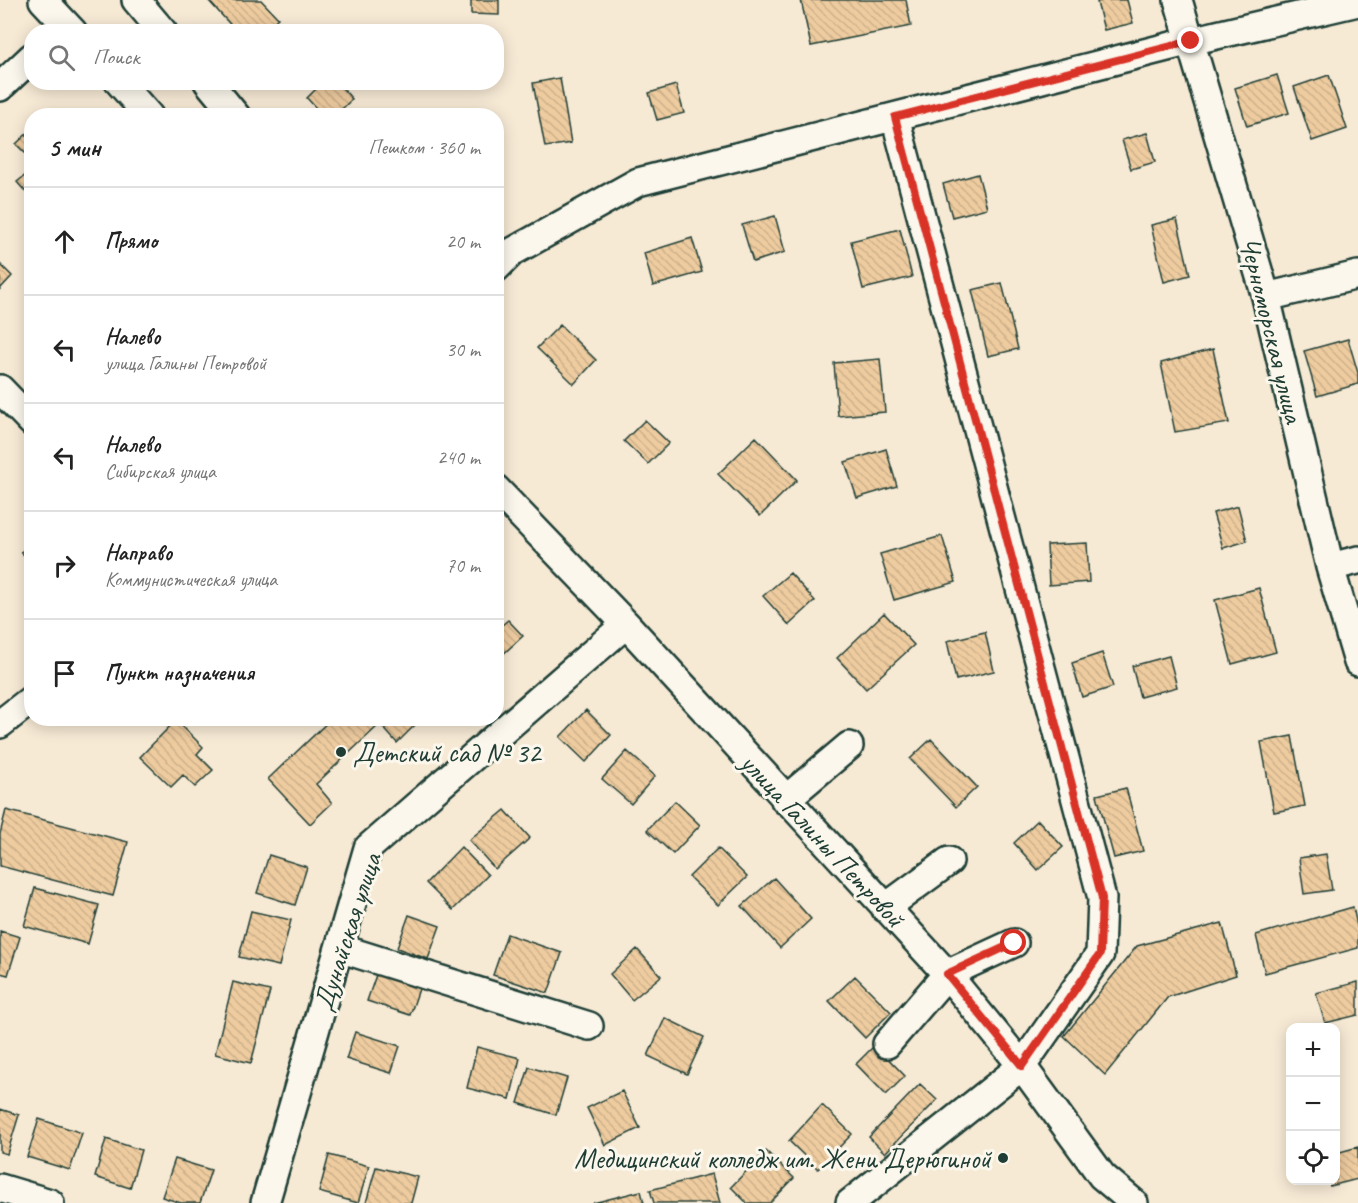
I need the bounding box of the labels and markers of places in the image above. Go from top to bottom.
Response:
place label: Детский сад № 32 [353,735,543,770]
marker: Детский сад № 32 [334,745,348,759]
place label: Медицинский колледж им. Жени Дерюгиной [574,1141,992,1176]
marker: Медицинский колледж им. Жени Дерюгиной [996,1151,1010,1165]

